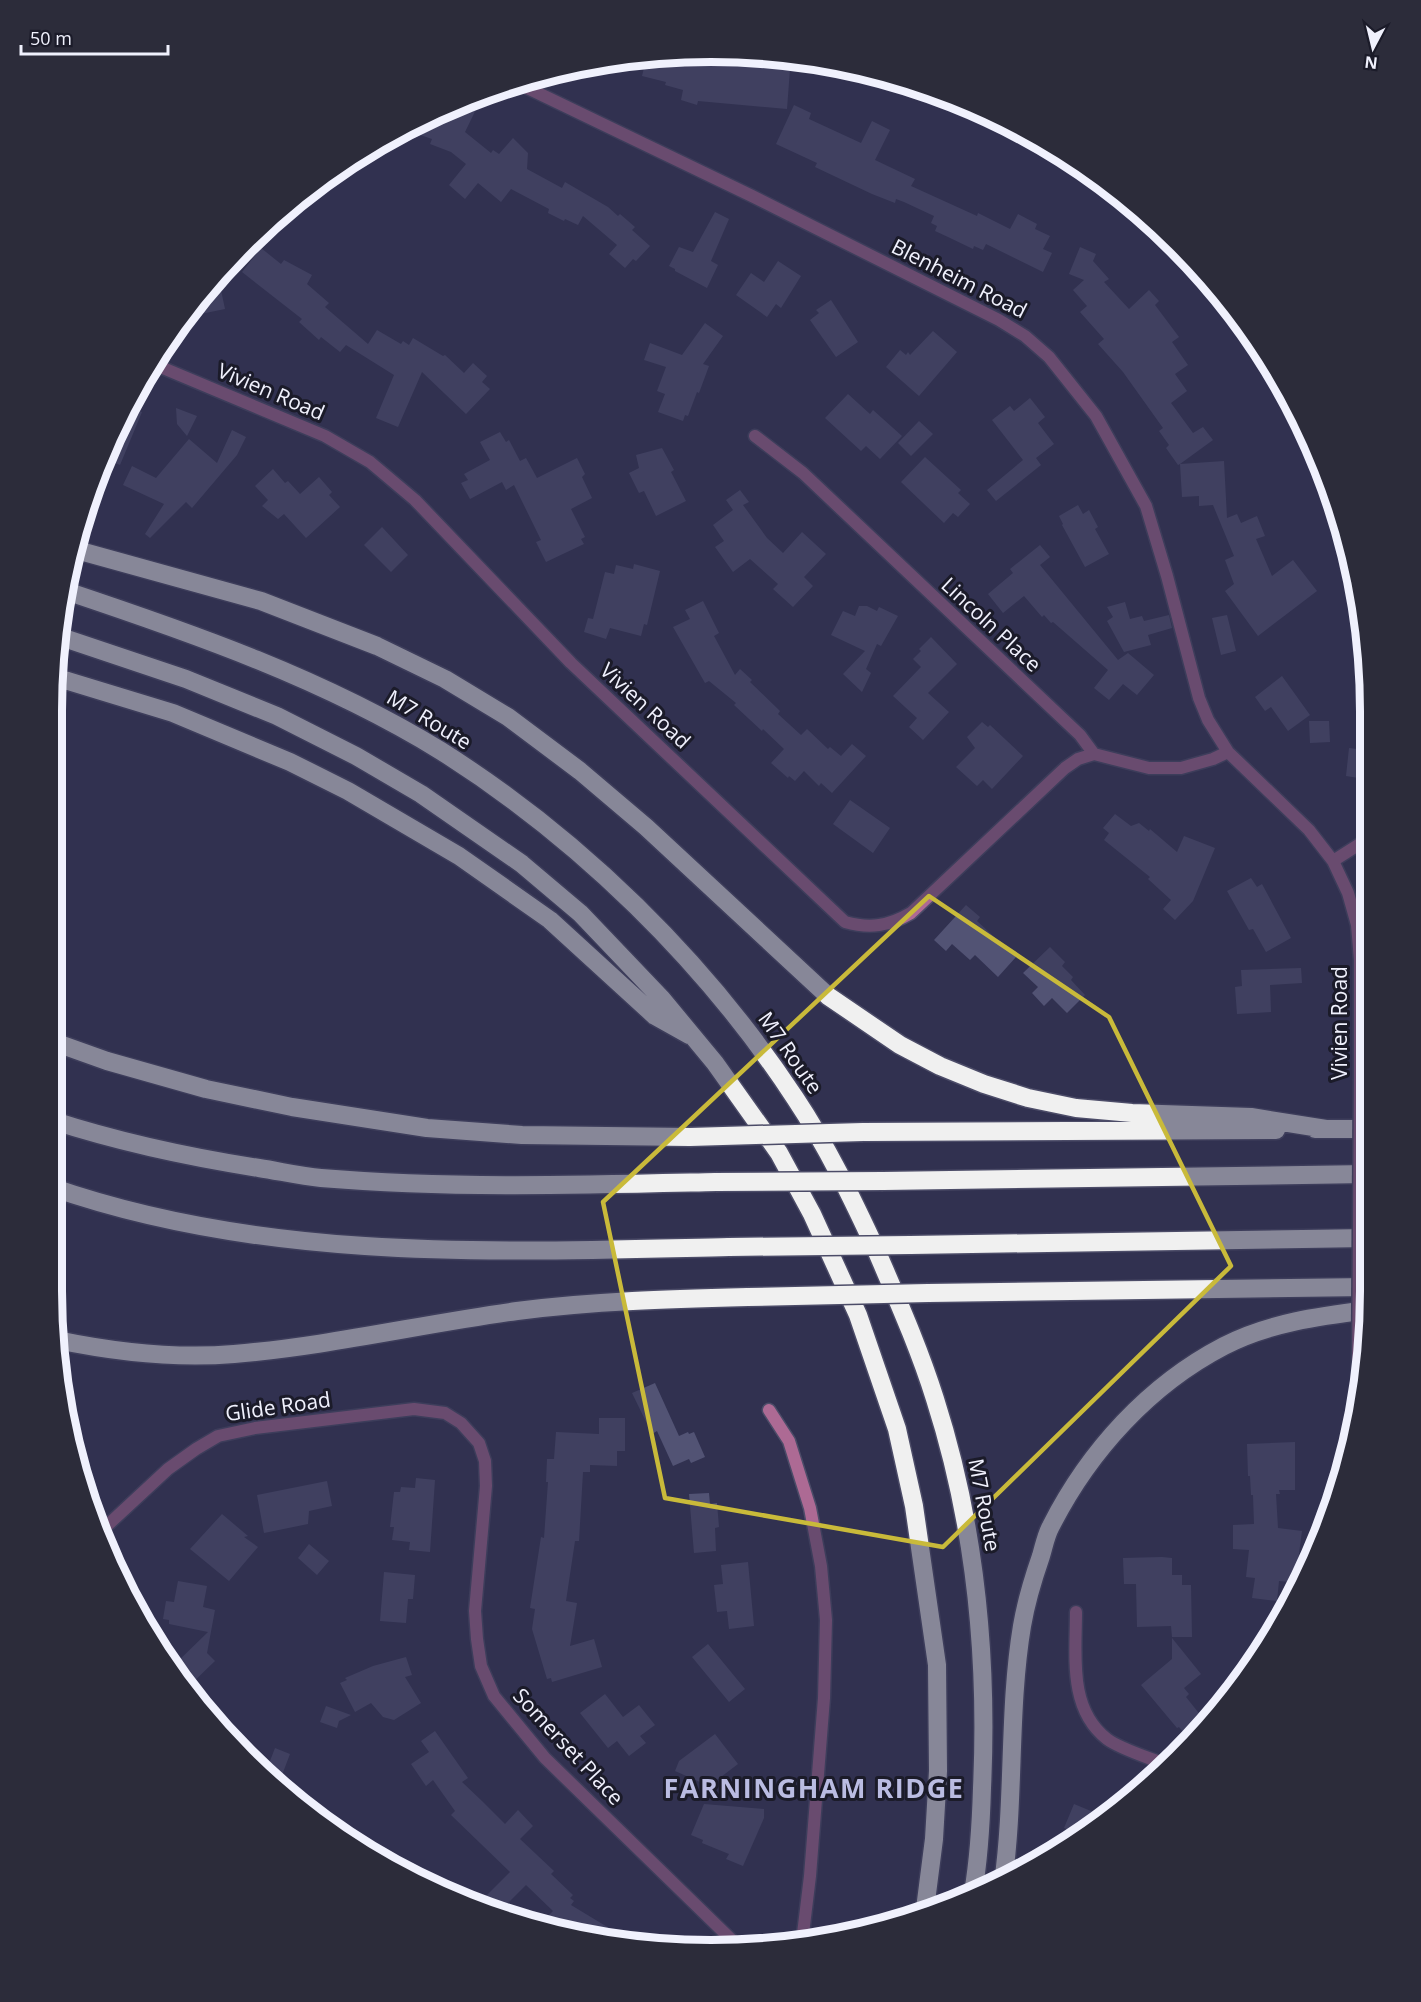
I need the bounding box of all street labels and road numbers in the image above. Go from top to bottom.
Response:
street label: Blenheim Road [887,232,1032,324]
street label: Vivien Road [214,356,329,426]
street label: Lincoln Place [936,571,1048,678]
street label: Vivien Road [594,656,697,754]
street label: M7 Route [382,683,477,755]
street label: Vivien Road [1325,966,1353,1080]
street label: M7 Route [752,1006,829,1099]
street label: Glide Road [223,1385,332,1427]
street label: M7 Route [962,1456,1008,1554]
street label: Somerset Place [507,1682,630,1811]

